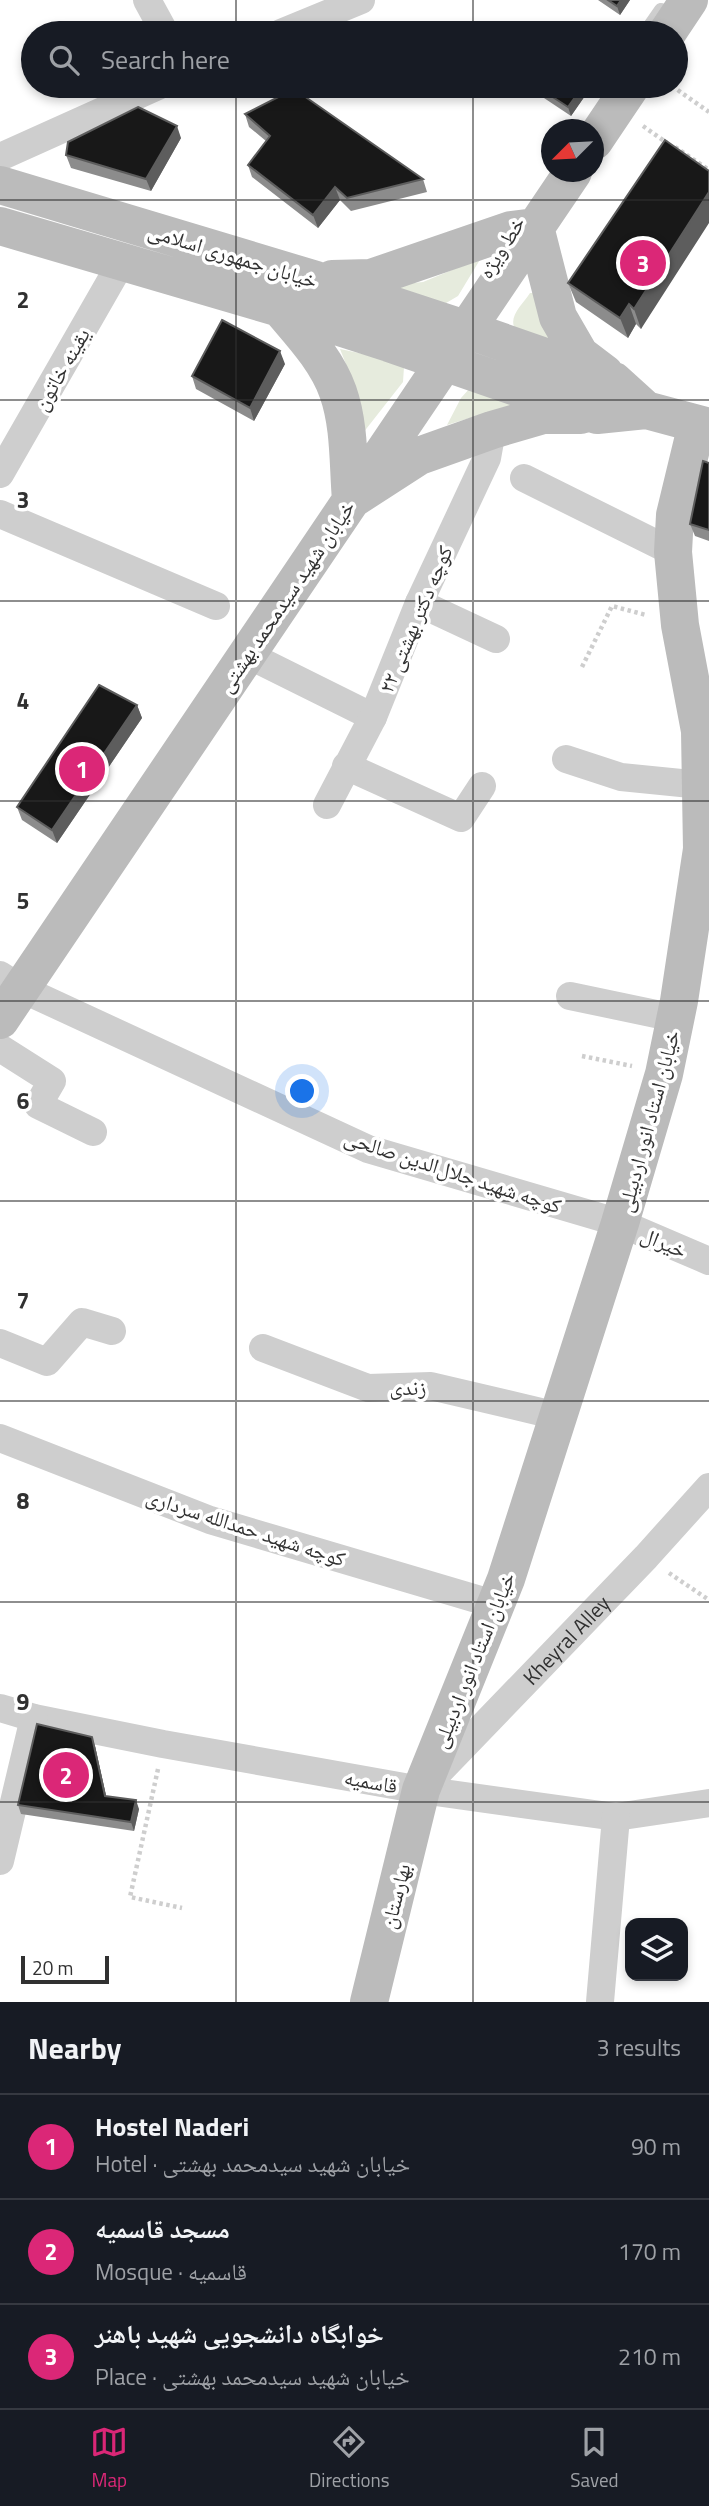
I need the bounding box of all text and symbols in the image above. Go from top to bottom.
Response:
search box [21,21,688,98]
text: Search here [101,40,230,79]
icon: search [45,41,83,79]
north arrow [541,119,604,182]
street label: خط ویژه [469,210,533,284]
street label: خیابان جمهوری اسلامی [144,214,322,296]
pin: 3 [620,237,666,289]
text: 2 [17,282,29,317]
street label: یقینه خاتون [24,322,98,416]
text: 3 [17,482,29,517]
street label: خیابان شهید سیدمحمد بهشتی [210,493,362,699]
street label: کوچه دکتر بهشتی ۲۲ [370,540,461,698]
text: 4 [17,683,29,718]
pin: 1 [59,743,105,795]
text: 5 [17,883,29,918]
street label: خیابان استاد انور اردبیلی [608,1026,688,1216]
your location [285,1074,319,1108]
text: 6 [17,1083,30,1118]
street label: کوچه شهید جلال‌الدین صالحی [340,1121,566,1221]
street label: خیرال [636,1218,692,1266]
text: 7 [17,1283,29,1318]
street label: زندی [390,1371,426,1403]
street label: کوچه شهید حمدالله سرداری [142,1480,350,1574]
text: 8 [17,1483,30,1518]
street label: خیابان استاد انور اردبیلی [423,1567,523,1753]
street label: Kheyral Alley [515,1588,617,1692]
text: 9 [17,1684,30,1719]
pin: 2 [43,1749,89,1801]
street label: قاسمیه [342,1761,400,1801]
street label: بهارستان [371,1860,419,1932]
map controls [625,1918,688,1981]
button: layers [625,1918,688,1981]
scale bar [21,1953,108,1985]
text: 20 m [32,1953,73,1982]
text: Nearby [28,2025,121,2071]
text: 3 results [597,2030,681,2065]
text: Hostel Naderi [95,2107,249,2146]
text: 1 [45,2129,57,2164]
text: 90 m [631,2129,681,2164]
text: Hotel · خیابان شهید سیدمحمد بهشتی [95,2146,410,2181]
text: مسجد قاسمیه [95,2209,230,2248]
text: 2 [45,2234,57,2269]
text: 170 m [618,2234,681,2269]
text: Mosque · قاسمیه [95,2254,247,2289]
text: خوابگاه دانشجویی شهید باهنر [95,2314,384,2353]
text: 3 [45,2339,57,2374]
text: 210 m [618,2339,681,2374]
text: Place · خیابان شهید سیدمحمد بهشتی [95,2359,410,2394]
tab: Map [90,2423,128,2494]
tab: Directions [309,2423,390,2494]
tab: Saved [570,2423,619,2494]

